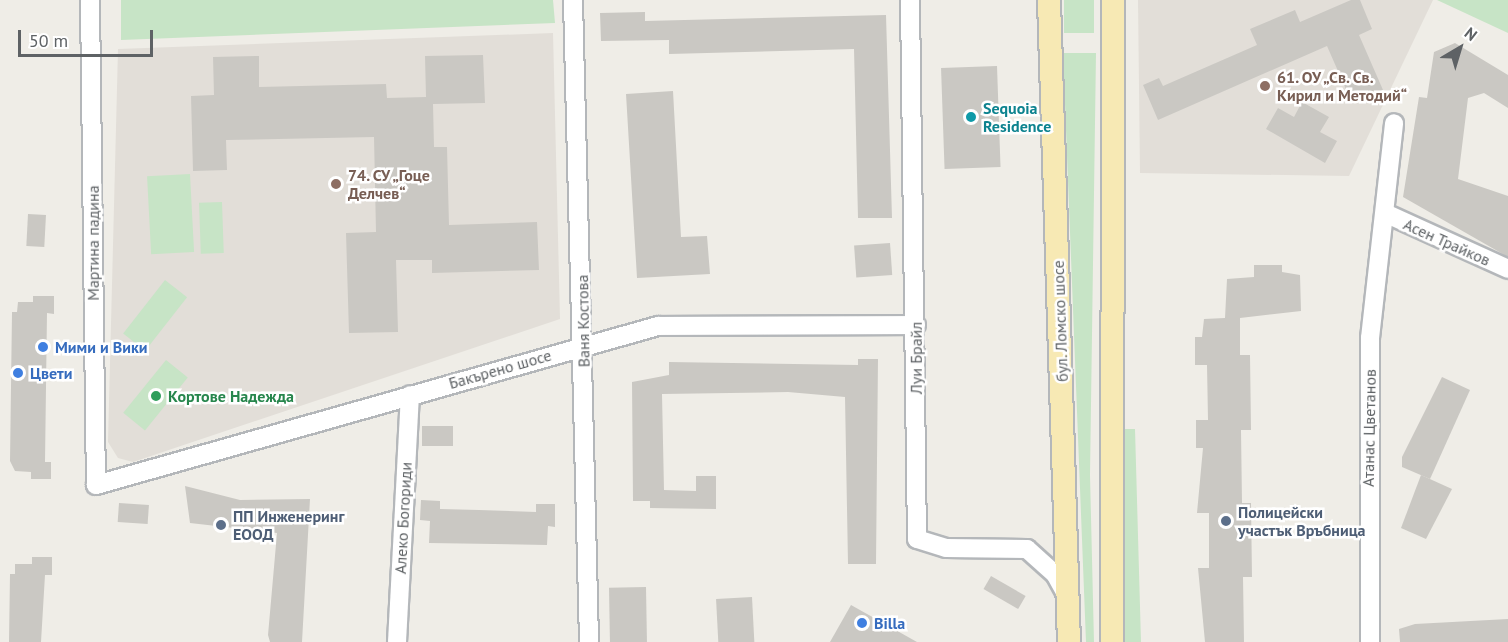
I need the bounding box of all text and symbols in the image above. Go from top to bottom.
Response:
scale bar [21,18,156,56]
north arrow [1430,18,1490,78]
text: N [1461,23,1481,45]
text: 50 m [29,29,68,52]
place label: 61. ОУ „Св. Св. Кирил и Методий“ [1277,67,1407,105]
marker: 61. ОУ „Св. Св. Кирил и Методий“ [1258,79,1272,93]
place label: Sequoia Residence [983,98,1051,136]
marker: Sequoia Residence [964,110,978,124]
place label: 74. СУ „Гоце Делчев“ [348,165,433,203]
marker: 74. СУ „Гоце Делчев“ [329,177,343,191]
street label: Мартина падина [83,185,103,301]
street label: Асен Трайков [1400,214,1494,270]
street label: бул. Ломско шосе [1048,259,1072,383]
street label: Ваня Костова [573,275,593,367]
street label: Луи Брайл [906,322,926,394]
place label: Мими и Вики [55,337,147,357]
marker: Мими и Вики [36,340,50,354]
street label: Бакърено шосе [446,345,554,393]
place label: Цвети [30,363,73,383]
marker: Цвети [11,366,25,380]
street label: Атанас Цветанов [1358,369,1380,487]
place label: Кортове Надежда [168,386,294,406]
marker: Кортове Надежда [149,389,163,403]
street label: Алеко Богориди [390,462,416,574]
place label: Полицейски участък Връбница [1238,502,1366,540]
place label: ПП Инженеринг ЕООД [233,506,344,544]
marker: Полицейски участък Връбница [1219,514,1233,528]
marker: ПП Инженеринг ЕООД [214,518,228,532]
place label: Billa [874,613,905,633]
marker: Billa [855,616,869,630]

